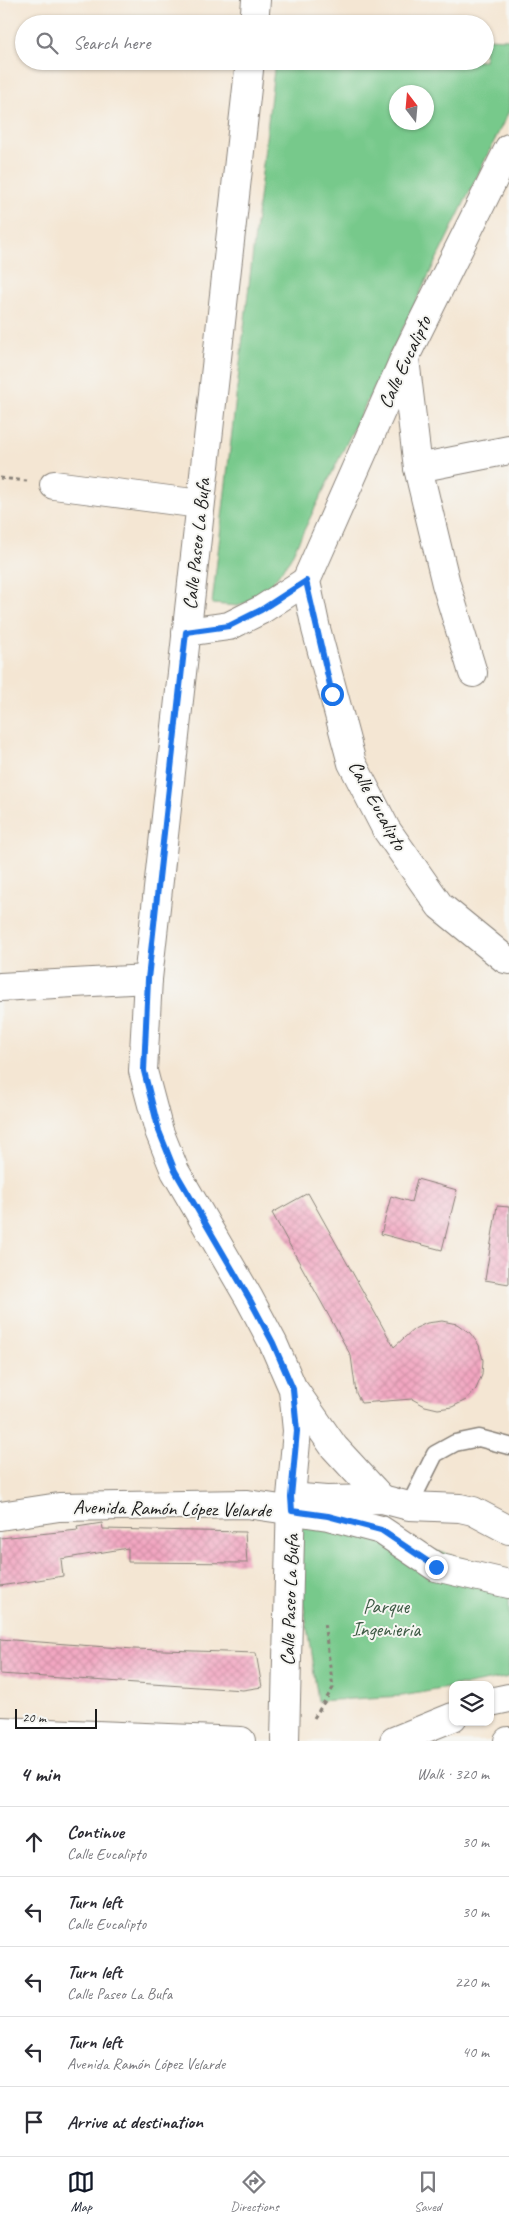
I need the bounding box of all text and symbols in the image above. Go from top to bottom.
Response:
search box [15,15,494,70]
icon: search [33,29,61,57]
text: Search here [73,31,150,55]
north arrow [389,85,434,130]
street label: Calle Eucalipto [372,311,437,412]
street label: Calle Paseo La Bufa [177,475,216,611]
route start [321,683,344,706]
street label: Calle Eucalipto [343,756,413,855]
street label: Avenida Ramón López Velarde [73,1494,273,1523]
street label: Calle Paseo La Bufa [275,1532,304,1666]
route end [425,1556,448,1579]
park label: Parque Ingenieria [352,1594,422,1642]
map controls [449,1681,494,1726]
button: layers [449,1681,494,1726]
scale bar [15,1706,98,1729]
text: 20 m [22,1709,46,1726]
text: 4 min [20,1761,60,1787]
text: Walk · 320 m [417,1764,489,1784]
text: Continue [67,1820,124,1844]
icon: ahead [20,1828,48,1856]
text: 30 m [462,1832,489,1852]
text: Calle Eucalipto [67,1844,146,1864]
text: Turn left [67,1890,122,1914]
icon: left [20,1898,48,1926]
text: 30 m [462,1902,489,1922]
text: Calle Eucalipto [67,1914,146,1934]
text: Turn left [67,1960,122,1984]
icon: left [20,1968,48,1996]
text: 220 m [455,1972,489,1992]
text: Calle Paseo La Bufa [67,1984,172,2004]
text: Turn left [67,2030,122,2054]
icon: left [20,2038,48,2066]
text: 40 m [462,2042,489,2062]
text: Avenida Ramón López Velarde [67,2054,225,2074]
icon: arrive [20,2108,48,2136]
text: Arrive at destination [67,2110,203,2134]
tab: Map [67,2168,95,2215]
tab: Directions [230,2168,279,2215]
tab: Saved [414,2168,442,2215]

